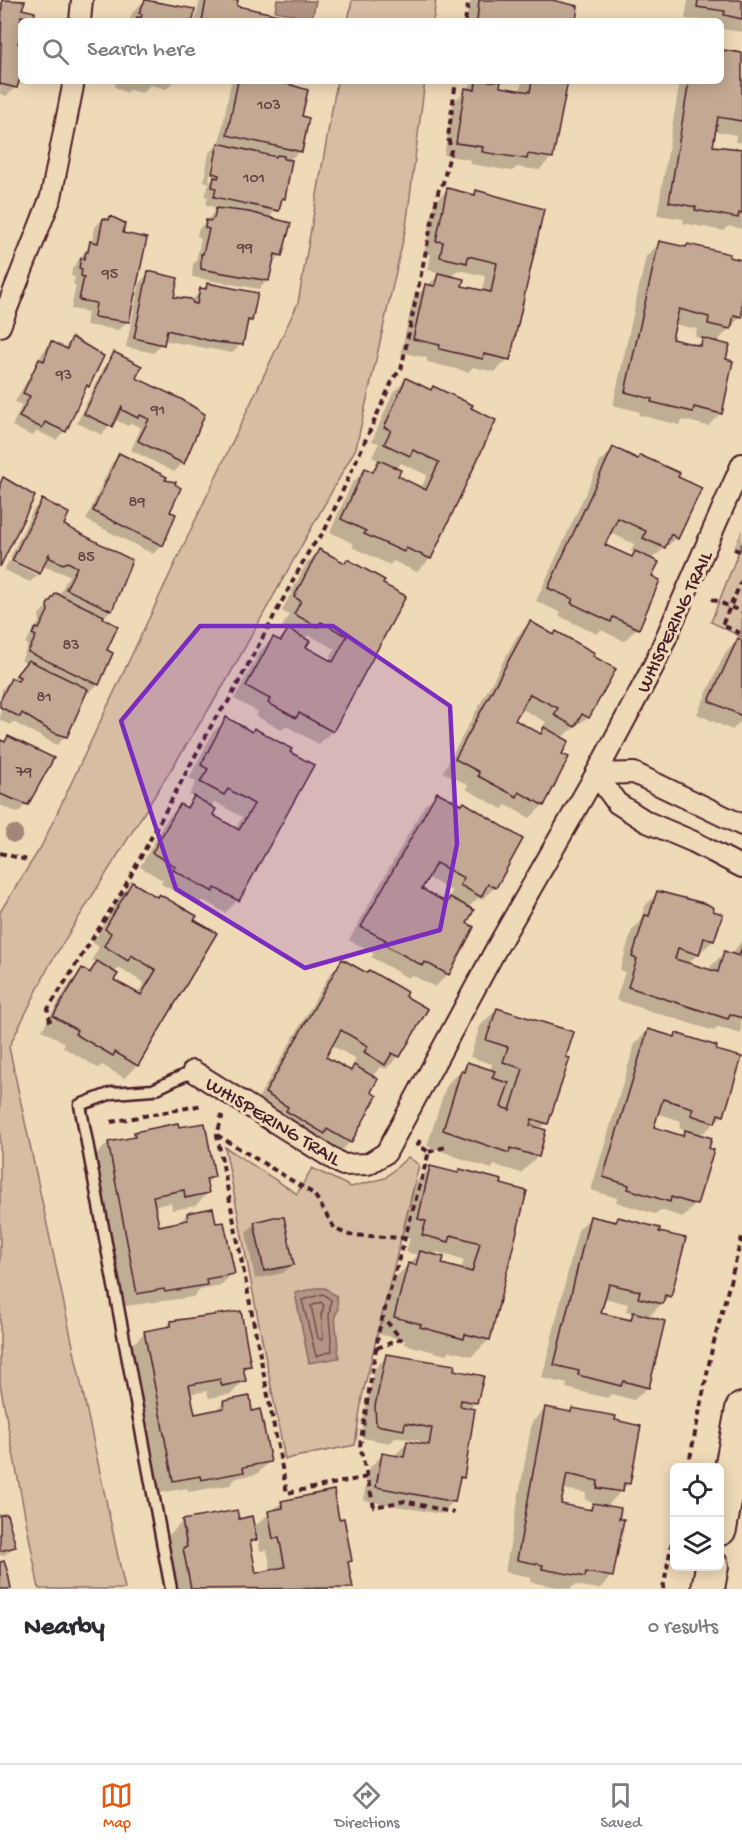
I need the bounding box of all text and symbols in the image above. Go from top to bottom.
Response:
search box [18,18,724,84]
icon: search [39,35,72,68]
text: Search here [87,38,195,64]
house number: 103 [256,97,281,116]
house number: 101 [242,170,265,189]
house number: 99 [236,240,253,259]
house number: 95 [101,266,118,285]
house number: 93 [55,367,72,386]
house number: 91 [150,402,165,421]
house number: 89 [129,494,145,513]
street label: WHISPERING TRAIL [633,547,719,697]
house number: 85 [77,549,95,568]
house number: 83 [62,637,80,656]
house number: 81 [36,689,52,708]
house number: 79 [15,764,32,783]
street label: WHISPERING TRAIL [200,1074,345,1173]
map controls [670,1463,724,1571]
button: locate [670,1463,724,1517]
button: layers [670,1517,724,1571]
text: Nearby [24,1613,105,1644]
text: 0 results [648,1617,718,1640]
tab: Map [100,1779,133,1834]
tab: Directions [334,1779,400,1834]
tab: Saved [600,1779,641,1834]

